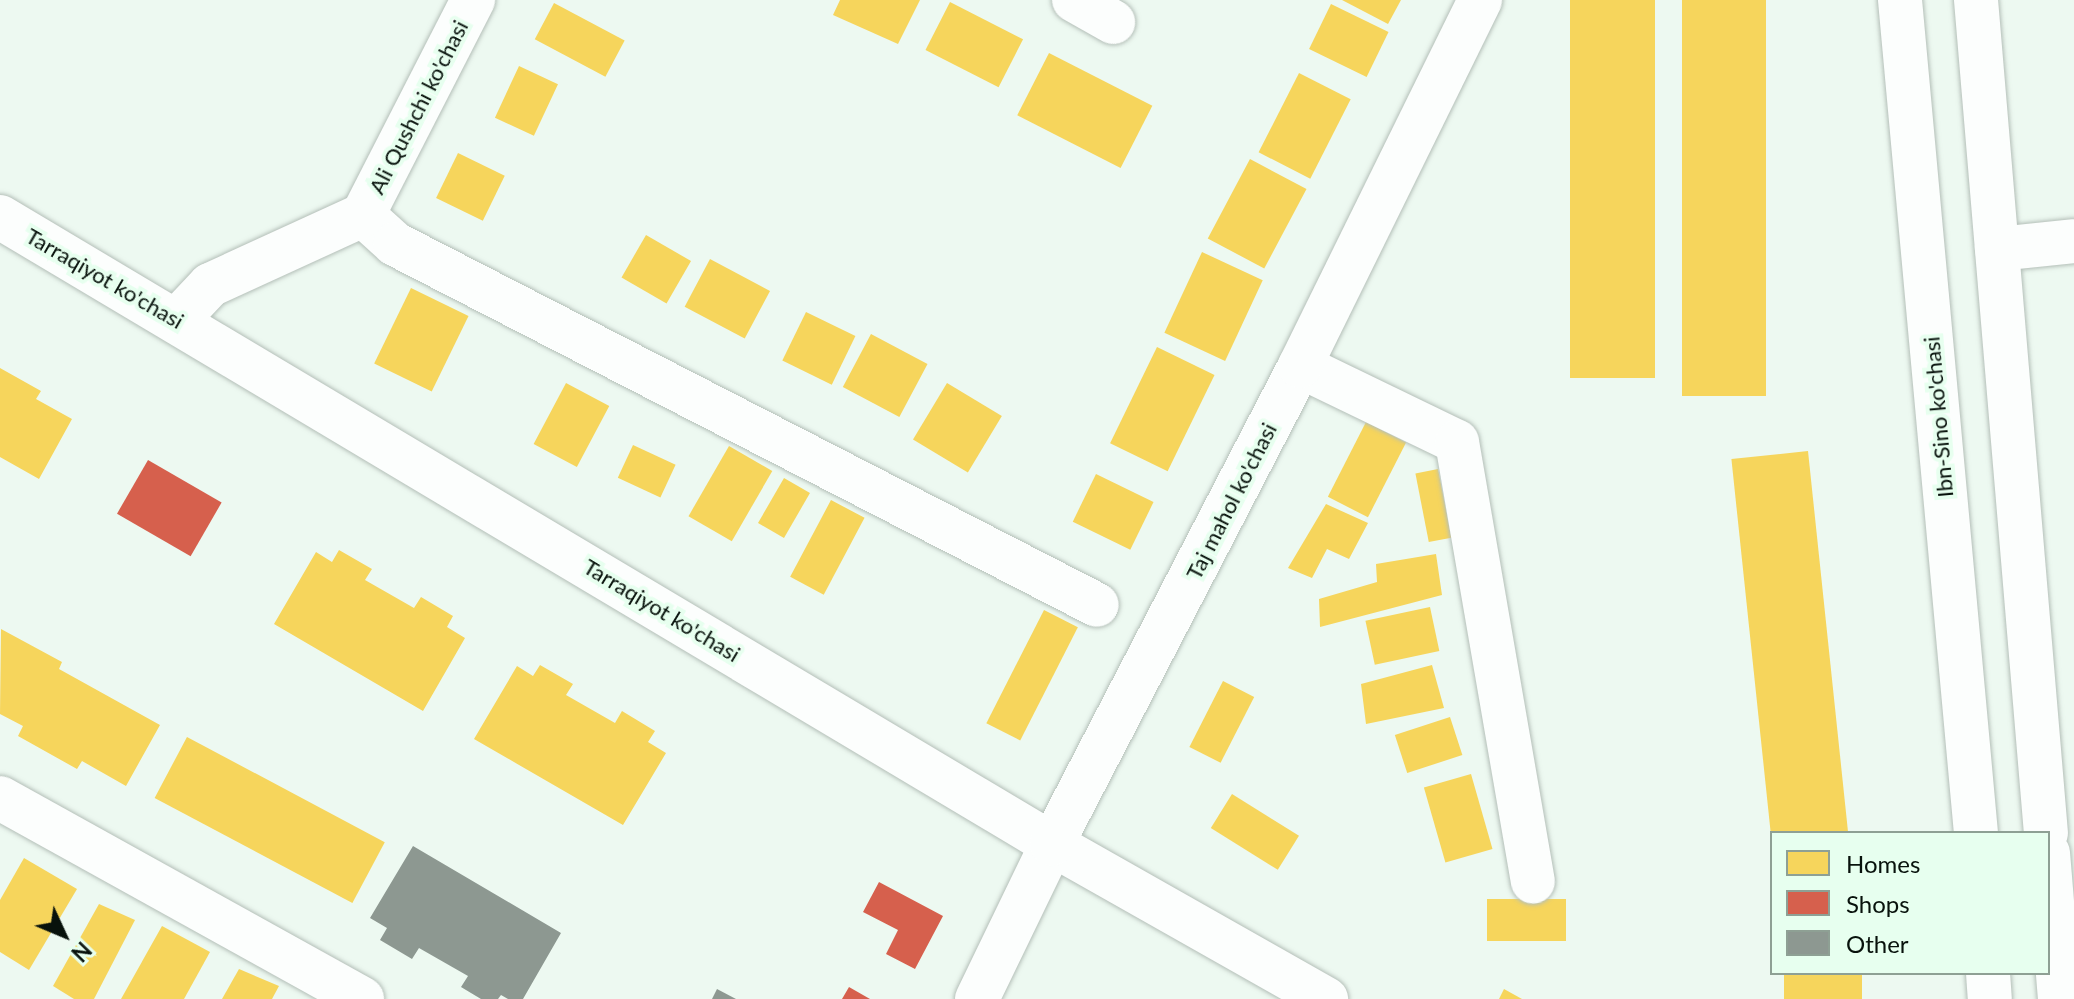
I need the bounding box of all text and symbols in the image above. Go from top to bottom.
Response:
street label: Ali Qushchi ko'chasi [363,16,473,198]
street label: Tarraqiyot ko'chasi [21,222,189,334]
street label: Ibn-Sino ko'chasi [1918,335,1958,499]
street label: Taj mahol ko'chasi [1180,418,1282,584]
street label: Tarraqiyot ko'chasi [579,553,745,667]
legend [1770,831,2050,975]
text: Homes [1846,849,1920,878]
text: Shops [1846,889,1910,918]
north arrow [24,895,104,975]
text: Other [1846,929,1909,958]
text: N [66,937,97,967]

